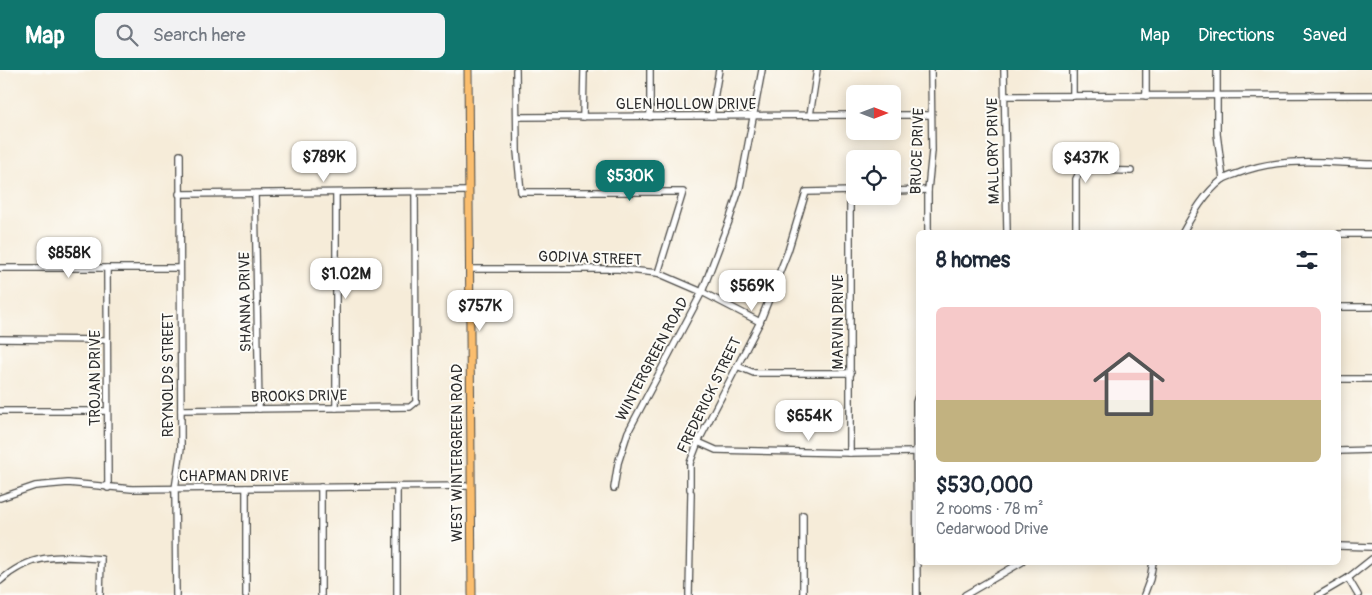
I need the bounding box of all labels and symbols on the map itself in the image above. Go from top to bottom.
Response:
north arrow [846,85,901,140]
street label: GLEN HOLLOW DRIVE [616,95,756,114]
street label: MALLORY DRIVE [983,97,1004,205]
street label: BRUCE DRIVE [906,107,929,195]
pin: $789K [289,140,359,183]
pin: $437K [1051,142,1121,184]
pin: $530K [595,160,665,202]
pin: $858K [34,236,104,279]
street label: GODIVA STREET [538,247,642,270]
street label: SHANNA DRIVE [235,251,256,352]
pin: $1.02M [305,258,387,300]
pin: $569K [717,270,787,312]
street label: MARVIN DRIVE [829,274,848,369]
pin: $757K [445,290,515,332]
street label: WINTERGREEN ROAD [612,294,693,424]
street label: REYNOLDS STREET [159,313,178,437]
street label: TROJAN DRIVE [86,330,105,426]
street label: FREDERICK STREET [673,334,746,456]
street label: WEST WINTERGREEN ROAD [448,364,467,542]
street label: BROOKS DRIVE [251,386,348,407]
pin: $654K [774,400,844,442]
street label: CHAPMAN DRIVE [179,467,289,486]

